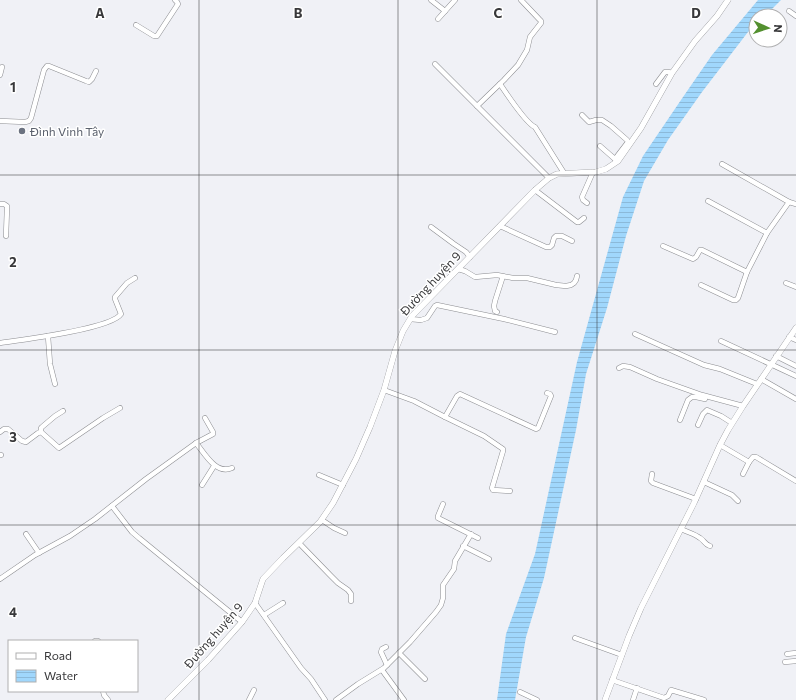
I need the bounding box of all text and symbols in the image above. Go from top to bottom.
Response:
text: A [95,5,105,21]
text: B [294,5,303,21]
text: C [494,5,503,21]
text: D [691,5,701,21]
north arrow [748,8,788,48]
text: N [772,24,785,33]
text: 1 [10,79,16,95]
place label: Đình Vinh Tây [29,124,104,138]
marker: Đình Vinh Tây [17,126,27,136]
street label: Đường huyện 9 [396,248,463,319]
text: 2 [9,254,17,270]
text: 3 [9,429,17,445]
street label: Đường huyện 9 [180,599,245,671]
text: 4 [9,604,17,620]
legend [8,640,138,692]
text: Road [44,648,72,662]
text: Water [44,668,78,682]

